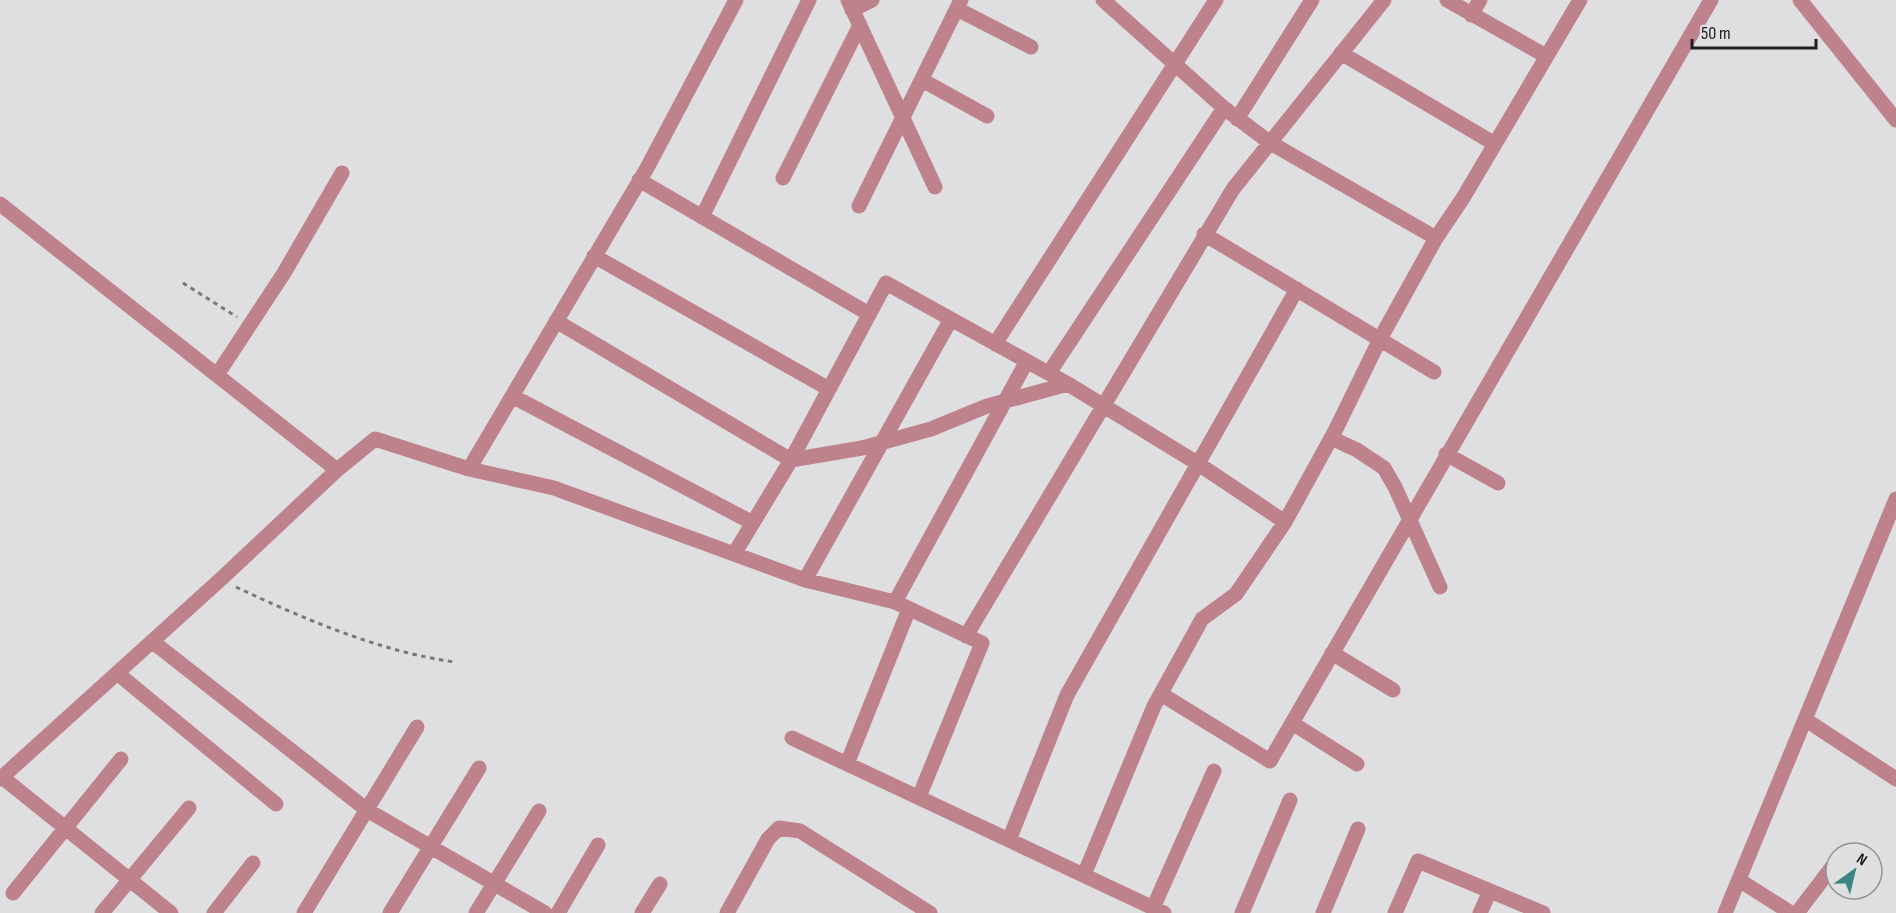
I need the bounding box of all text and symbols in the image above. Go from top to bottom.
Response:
scale bar [1692,12,1816,50]
text: 50 m [1701,23,1731,44]
north arrow [1824,841,1884,901]
text: N [1853,850,1870,870]

